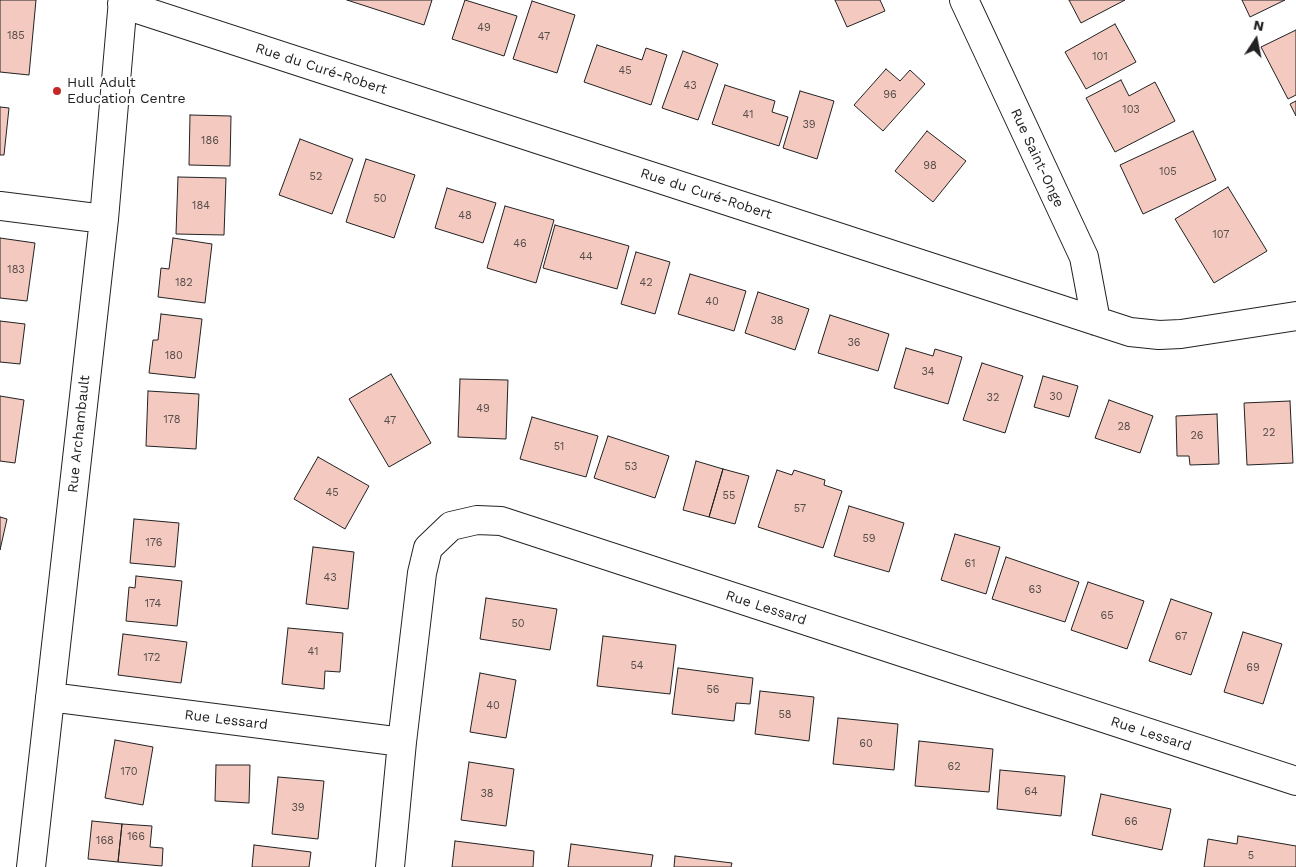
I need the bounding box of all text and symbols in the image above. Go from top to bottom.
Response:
north arrow [1231,15,1281,65]
text: N [1252,16,1265,34]
house number: 49 [477,21,491,35]
house number: 185 [7,29,25,43]
house number: 47 [538,30,550,44]
street label: Rue du Curé-Robert [253,40,389,98]
house number: 101 [1092,50,1108,64]
house number: 45 [618,64,632,78]
place label: Hull Adult Education Centre [67,75,186,108]
house number: 43 [683,79,697,93]
marker: Hull Adult Education Centre [51,85,63,97]
house number: 96 [883,88,897,102]
house number: 103 [1122,103,1140,117]
street label: Rue Saint-Onge [1007,106,1067,210]
house number: 41 [743,108,753,122]
house number: 39 [802,118,816,132]
house number: 186 [201,134,219,148]
house number: 98 [923,159,937,173]
street label: Rue du Curé-Robert [638,165,774,223]
house number: 105 [1159,165,1177,179]
house number: 52 [310,170,322,184]
house number: 50 [373,192,387,206]
house number: 184 [192,199,210,213]
house number: 48 [458,209,472,223]
house number: 107 [1212,228,1230,242]
house number: 46 [513,237,527,251]
house number: 44 [579,250,593,264]
house number: 183 [7,263,25,277]
house number: 182 [175,276,193,290]
house number: 42 [639,276,653,290]
house number: 40 [705,295,719,309]
house number: 38 [770,314,784,328]
house number: 36 [847,336,861,350]
house number: 180 [165,349,183,363]
house number: 34 [921,365,935,379]
street label: Rue Archambault [64,374,94,494]
house number: 30 [1049,390,1063,404]
house number: 32 [987,391,999,405]
house number: 49 [476,402,490,416]
house number: 178 [163,413,181,427]
house number: 47 [384,414,396,428]
house number: 28 [1117,420,1131,434]
house number: 22 [1263,426,1275,440]
house number: 26 [1190,429,1204,443]
house number: 51 [554,440,564,454]
house number: 53 [625,460,637,474]
house number: 45 [325,486,339,500]
house number: 55 [723,489,735,503]
house number: 57 [794,502,806,516]
house number: 59 [862,532,876,546]
house number: 176 [146,536,162,550]
house number: 61 [965,557,975,571]
house number: 43 [323,571,337,585]
house number: 63 [1028,583,1042,597]
street label: Rue Lessard [724,587,808,629]
house number: 174 [145,597,161,611]
house number: 65 [1100,609,1114,623]
house number: 50 [511,617,525,631]
house number: 67 [1175,630,1187,644]
house number: 41 [308,645,318,659]
house number: 172 [144,651,160,665]
house number: 54 [630,659,644,673]
house number: 69 [1246,661,1260,675]
house number: 56 [706,683,720,697]
house number: 40 [486,699,500,713]
street label: Rue Lessard [183,707,269,733]
house number: 58 [778,708,792,722]
street label: Rue Lessard [1109,713,1193,755]
house number: 60 [859,737,873,751]
house number: 62 [947,760,961,774]
house number: 170 [120,765,138,779]
house number: 64 [1024,785,1038,799]
house number: 38 [480,787,494,801]
house number: 39 [291,801,305,815]
house number: 66 [1124,815,1138,829]
house number: 166 [127,830,145,844]
house number: 168 [96,834,114,848]
house number: 5 [1248,849,1254,863]

